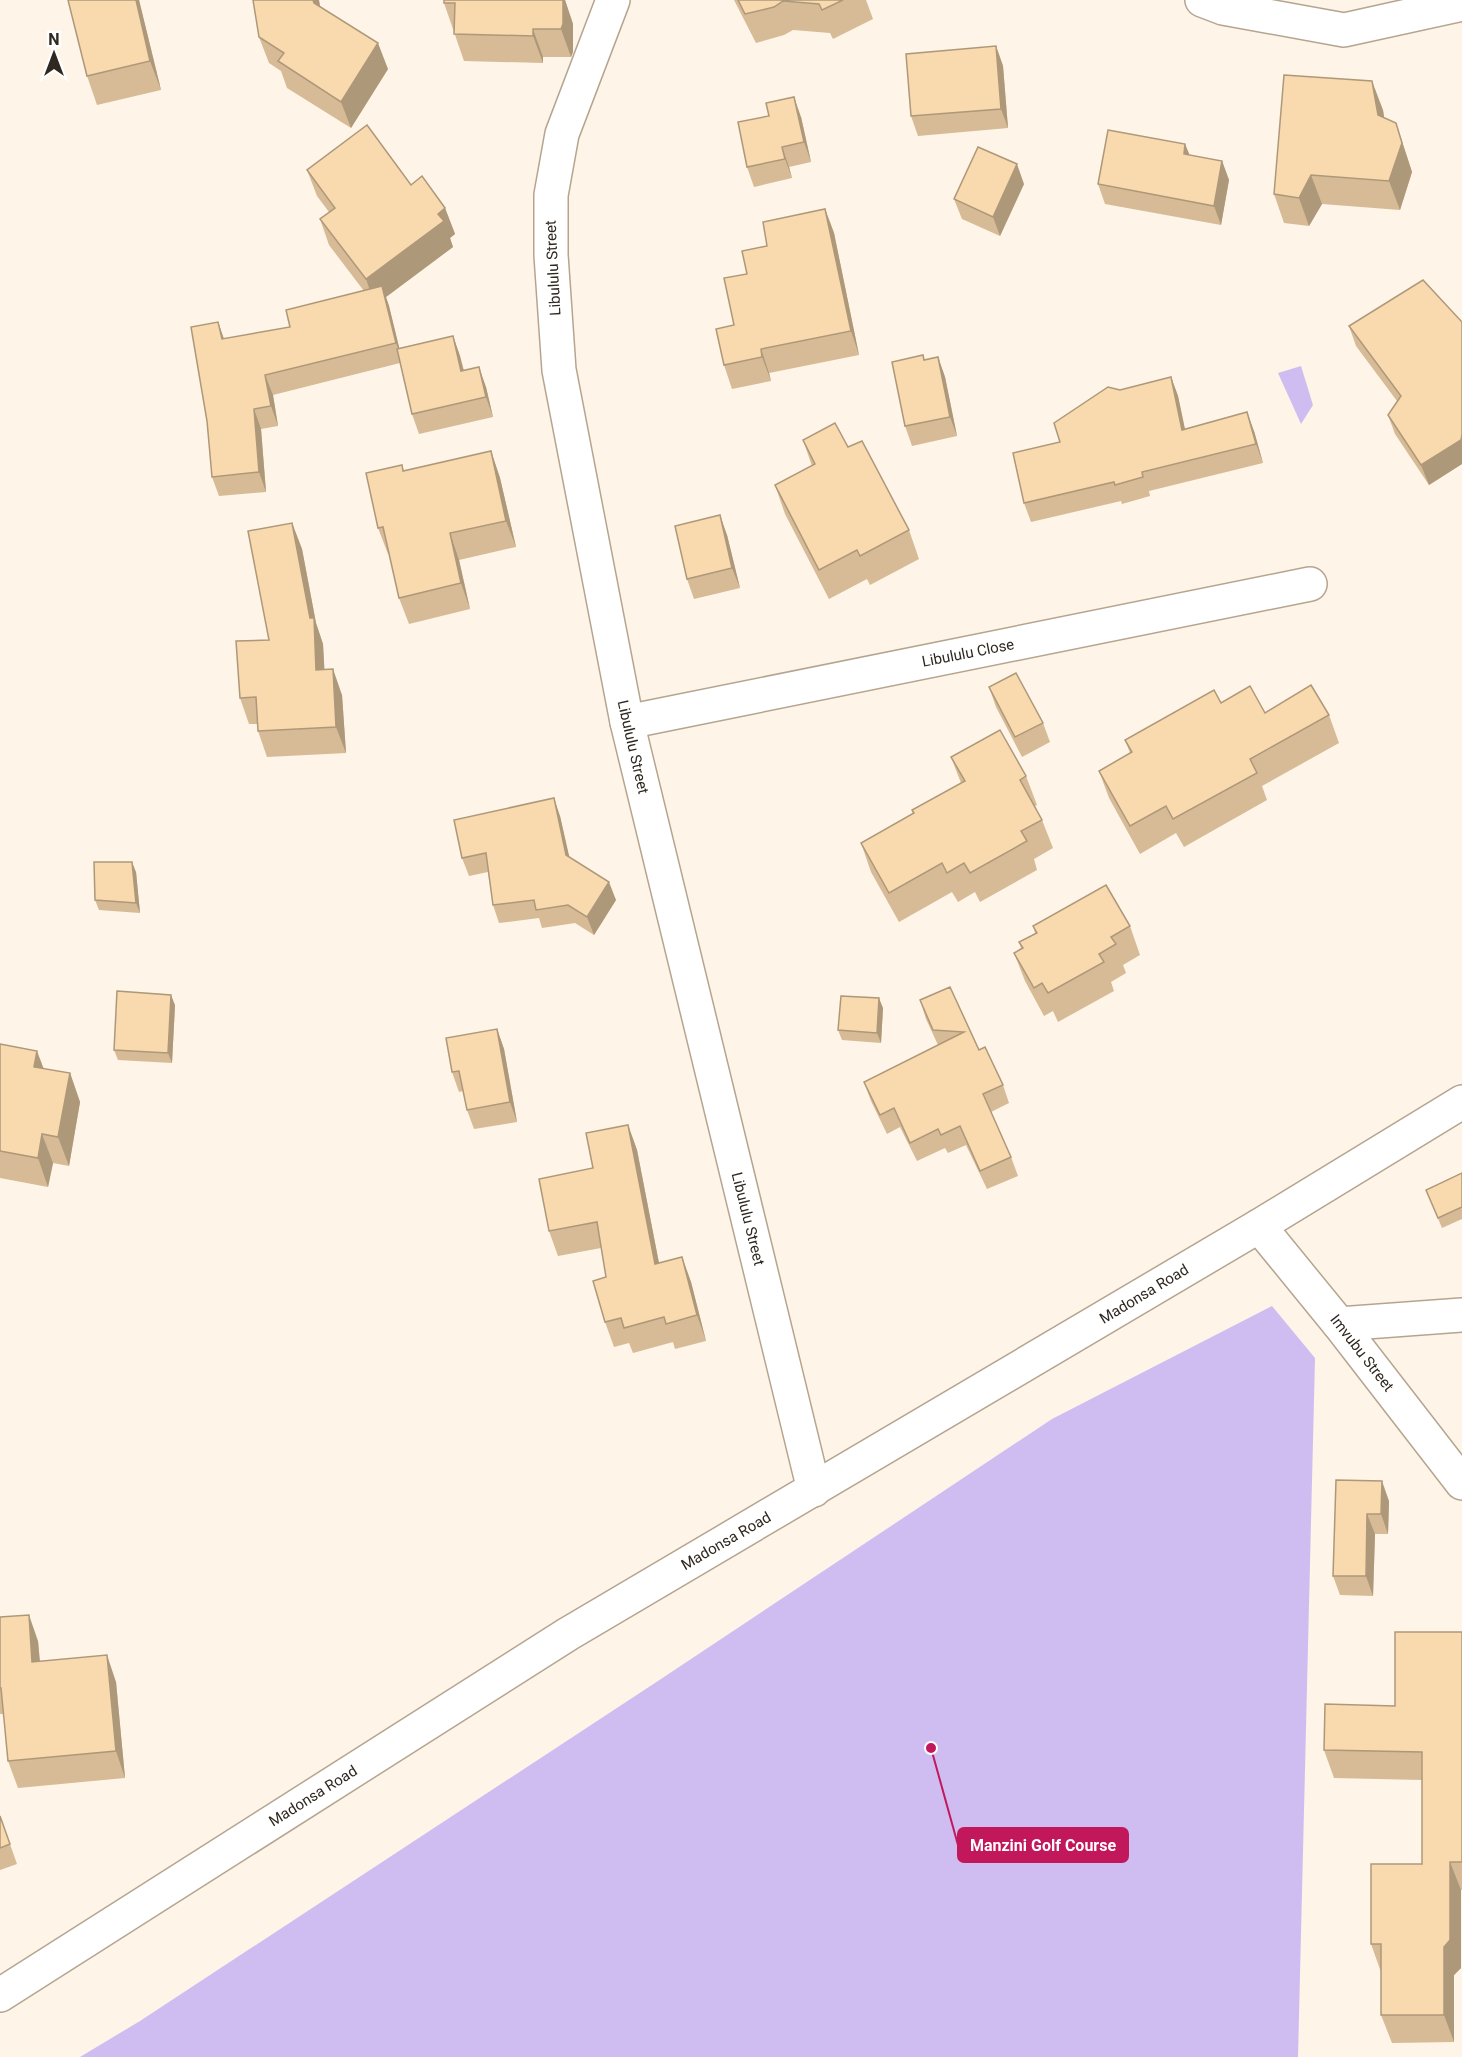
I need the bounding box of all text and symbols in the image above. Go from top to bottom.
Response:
north arrow [24,24,84,84]
text: N [48,30,60,49]
street label: Libululu Street [542,220,564,316]
street label: Libululu Close [920,635,1016,671]
street label: Libululu Street [613,698,653,796]
street label: Libululu Street [728,1170,768,1268]
street label: Madonsa Road [1096,1260,1192,1328]
street label: Imvubu Street [1326,1311,1398,1395]
street label: Madonsa Road [678,1508,774,1574]
street label: Madonsa Road [266,1762,360,1830]
callout: Manzini Golf Course [958,1828,1128,1862]
text: Manzini Golf Course [970,1836,1116,1855]

